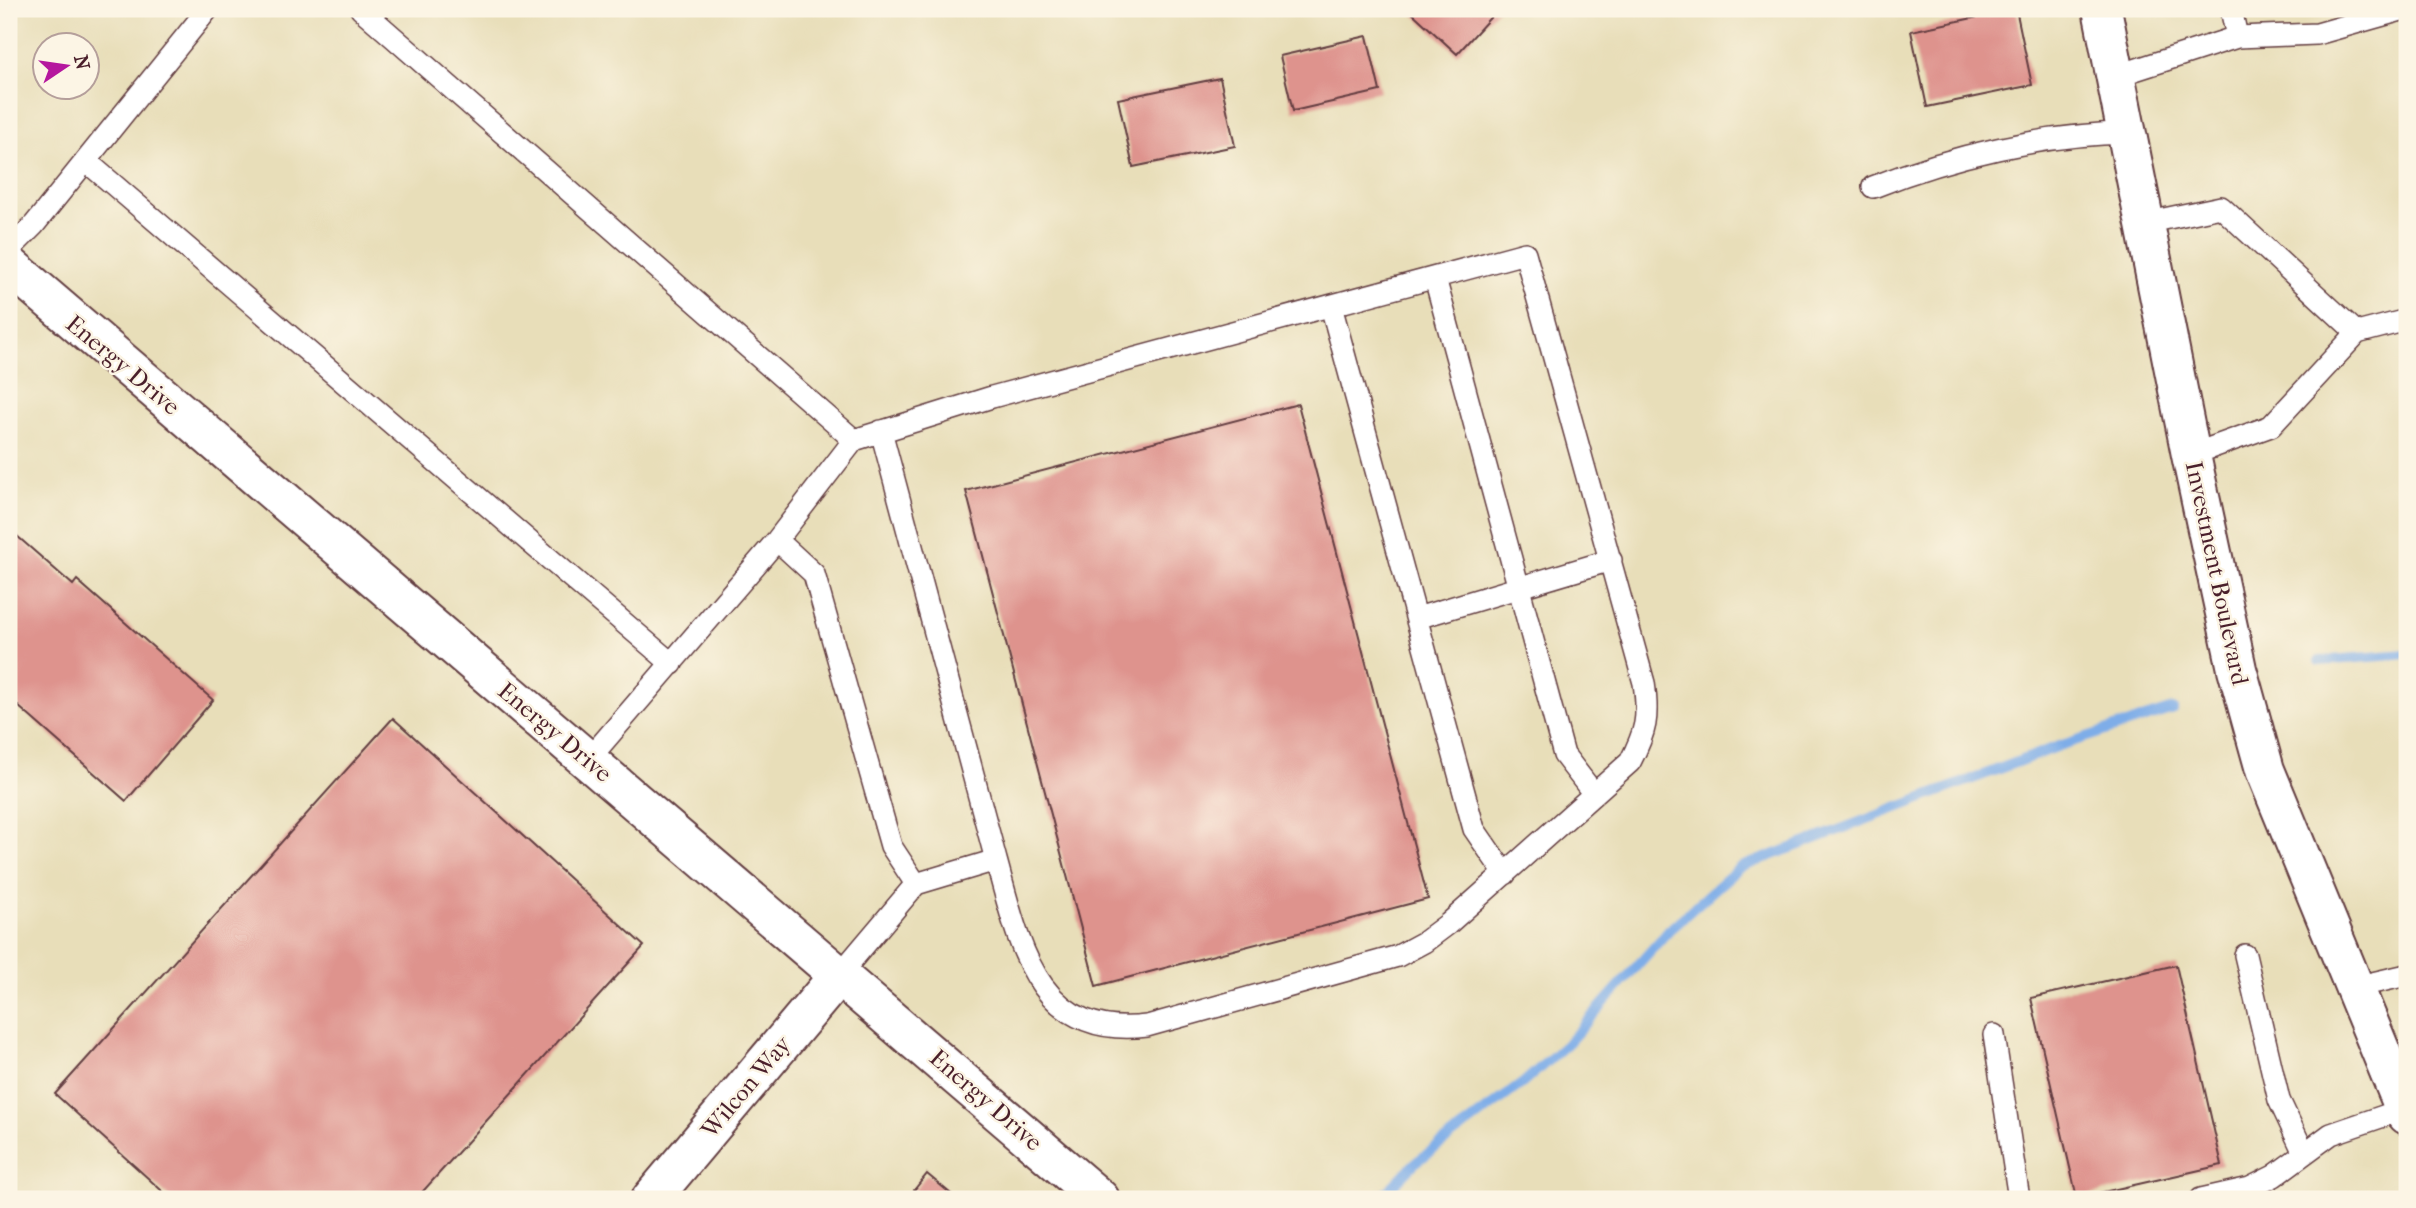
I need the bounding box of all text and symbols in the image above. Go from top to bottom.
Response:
north arrow [32,32,102,102]
text: N [69,53,94,72]
street label: Energy Drive [60,309,186,421]
street label: Investment Boulevard [2180,459,2255,688]
street label: Energy Drive [492,676,618,788]
street label: Wilcon Way [695,1030,797,1144]
street label: Energy Drive [924,1044,1048,1157]

